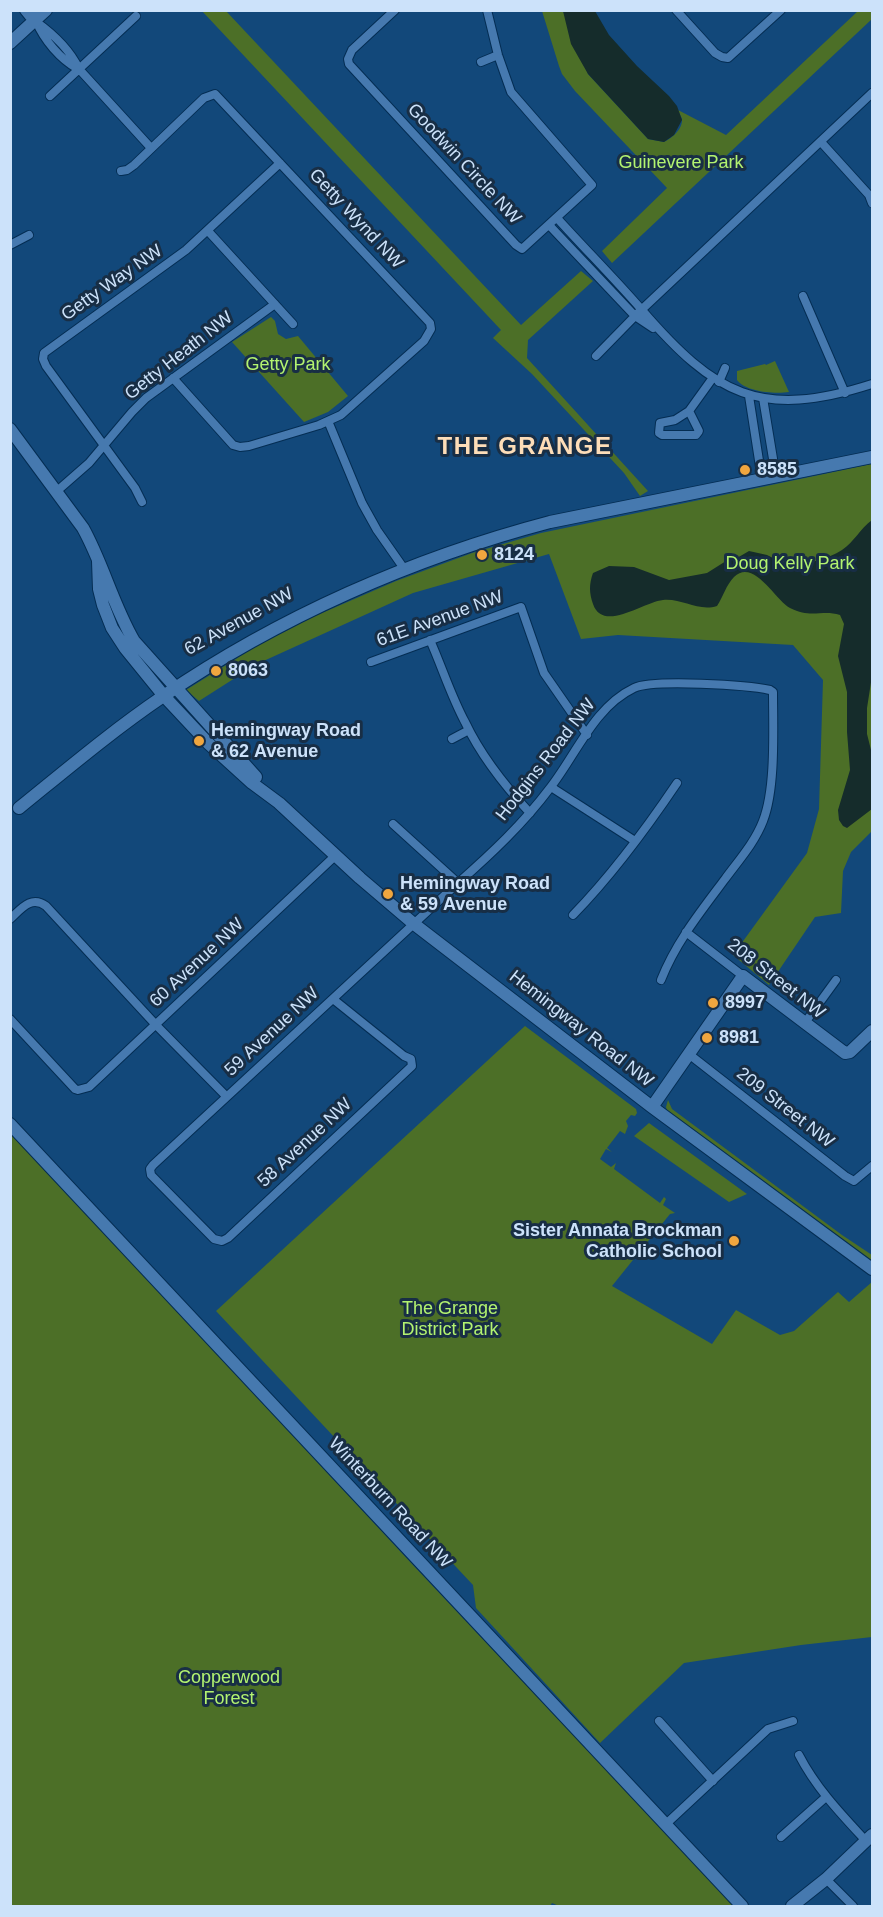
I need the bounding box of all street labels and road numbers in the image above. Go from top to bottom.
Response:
street label: Goodwin Circle NW [403,99,525,229]
street label: Getty Wynd NW [304,165,408,273]
street label: Getty Way NW [57,240,167,326]
street label: Getty Heath NW [121,307,237,405]
street label: 62 Avenue NW [181,583,297,661]
street label: 61E Avenue NW [374,586,506,652]
street label: Hodgins Road NW [492,695,600,825]
street label: 60 Avenue NW [145,914,249,1012]
street label: 208 Street NW [723,934,829,1024]
street label: Hemingway Road NW [505,966,657,1092]
street label: 59 Avenue NW [220,983,324,1081]
street label: 209 Street NW [732,1063,838,1153]
street label: 58 Avenue NW [253,1094,357,1192]
street label: Winterburn Road NW [324,1433,456,1573]

